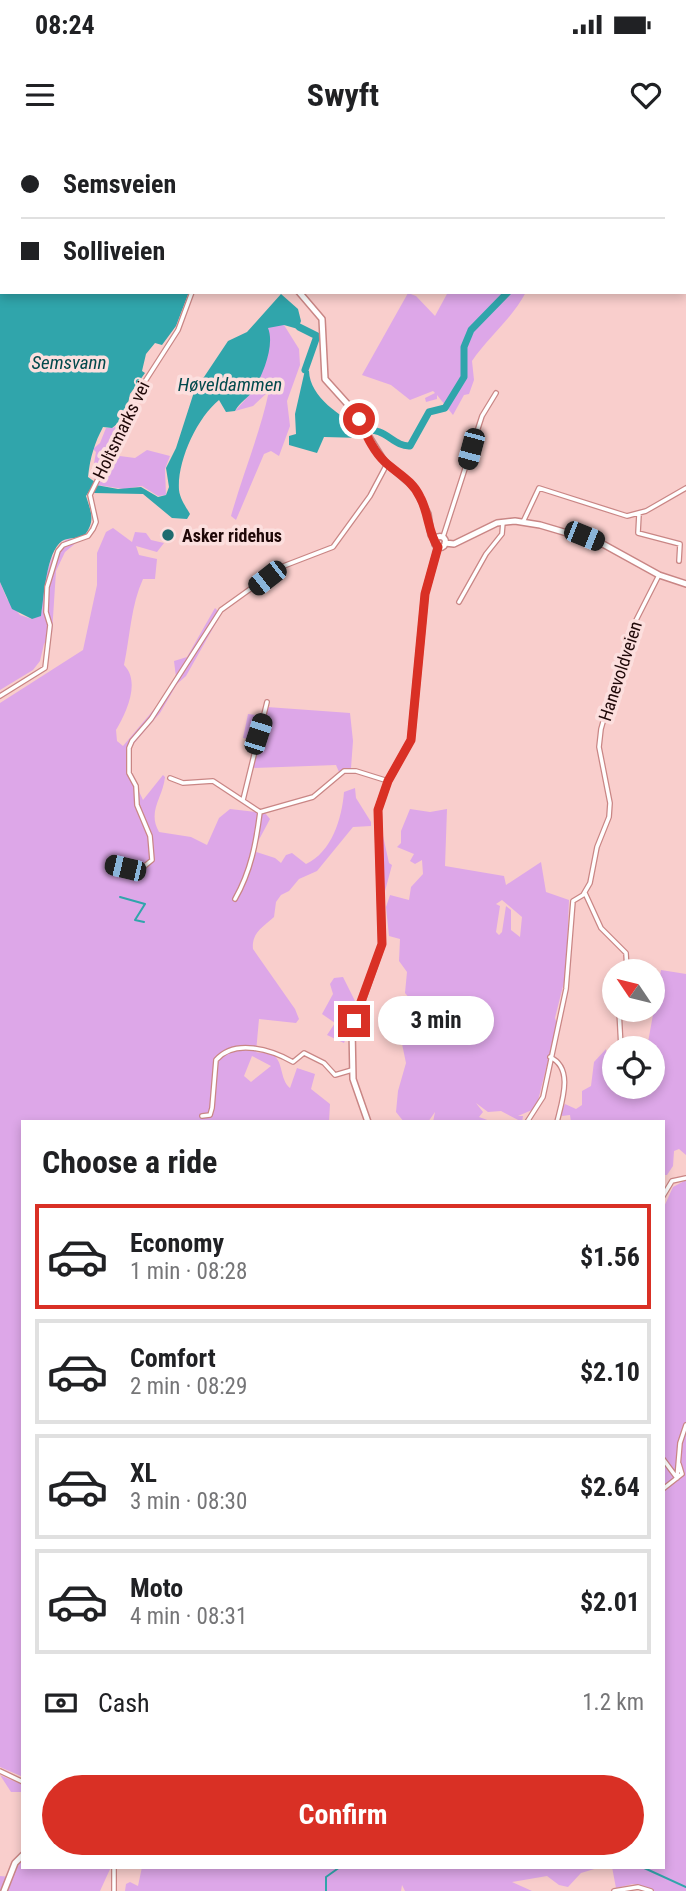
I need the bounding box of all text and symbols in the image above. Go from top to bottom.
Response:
text: 08:24 [35,10,95,40]
icon: menu [21,76,59,114]
text: Swyft [307,76,379,114]
icon: heart [627,76,665,114]
text: Semsveien [63,169,176,199]
text: Solliveien [63,236,165,266]
water label: Semsvann [32,351,106,374]
water label: Høveldammen [178,373,282,396]
street label: Holtsmarks vei [88,378,154,482]
route start [343,403,375,435]
car [456,426,487,472]
car [561,518,608,554]
place label: Asker ridehus [182,525,282,546]
marker: Asker ridehus [160,527,176,543]
car [244,557,291,599]
street label: Hanevoldveien [594,618,646,724]
car [242,711,275,757]
car [103,853,148,883]
north arrow [602,959,665,1022]
map controls [602,959,665,1099]
callout: 3 min [378,996,494,1046]
route end [338,1005,370,1037]
text: 3 min [410,1007,462,1034]
button: locate [602,1036,665,1099]
text: Choose a ride [42,1143,217,1181]
icon: car [46,1225,109,1288]
text: Economy [130,1228,224,1258]
text: $1.56 [580,1242,640,1272]
text: 1 min · 08:28 [130,1258,247,1285]
icon: car [46,1340,109,1403]
text: Comfort [130,1343,216,1373]
text: $2.10 [580,1357,640,1387]
text: 2 min · 08:29 [130,1373,247,1400]
icon: car [46,1455,109,1518]
text: XL [130,1458,157,1488]
text: $2.64 [580,1472,640,1502]
text: 3 min · 08:30 [130,1488,247,1515]
icon: car [46,1570,109,1633]
text: Moto [130,1573,183,1603]
text: $2.01 [580,1587,640,1617]
text: 4 min · 08:31 [130,1603,247,1630]
icon: cash [42,1684,80,1722]
text: Cash [98,1688,150,1718]
text: 1.2 km [582,1689,644,1716]
button: Confirm [42,1775,644,1855]

